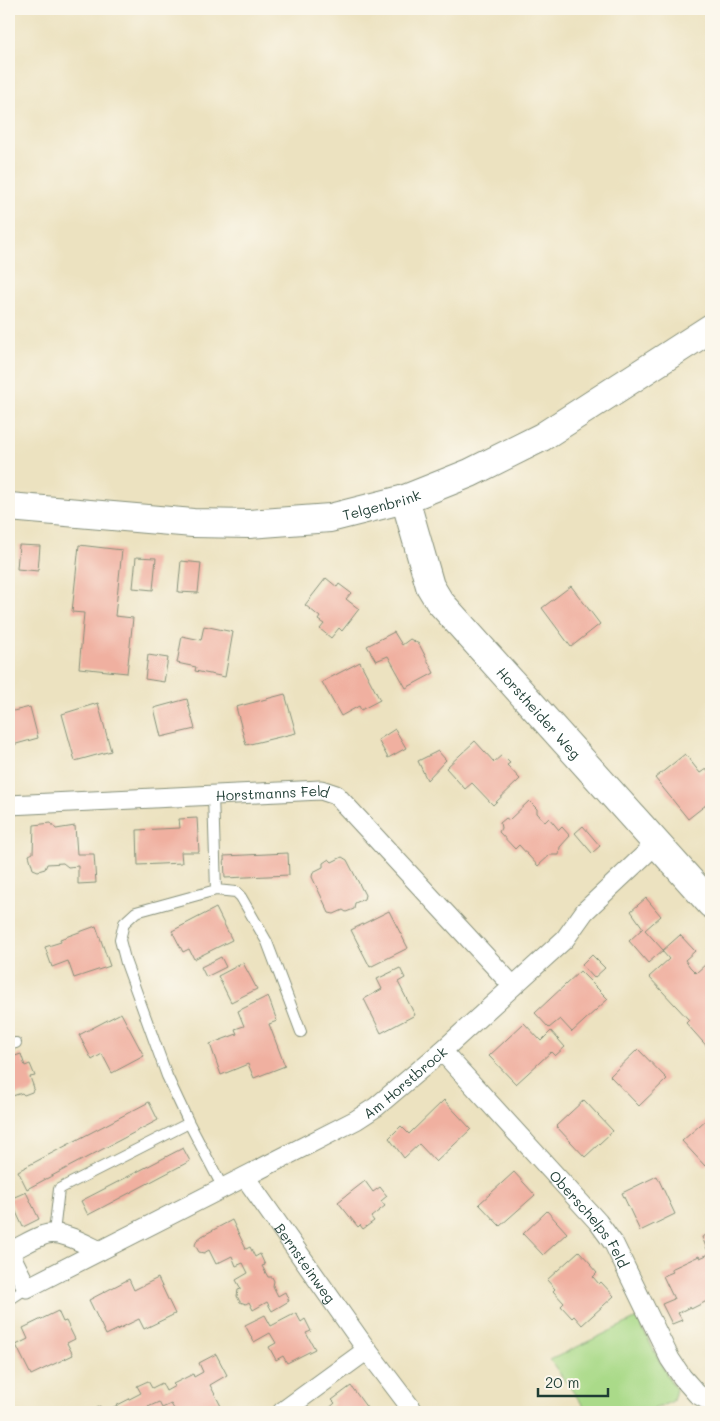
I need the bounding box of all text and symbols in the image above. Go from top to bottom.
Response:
street label: Telgenbrink [340,484,423,524]
street label: Horstheider Weg [493,663,585,763]
street label: Horstmanns Feld [215,781,332,805]
street label: Am Horstbrock [359,1042,451,1123]
street label: Oberschelps Feld [546,1166,634,1271]
street label: Bernsteinweg [271,1219,340,1307]
scale bar [538,1366,608,1398]
text: 20 m [545,1372,579,1392]

